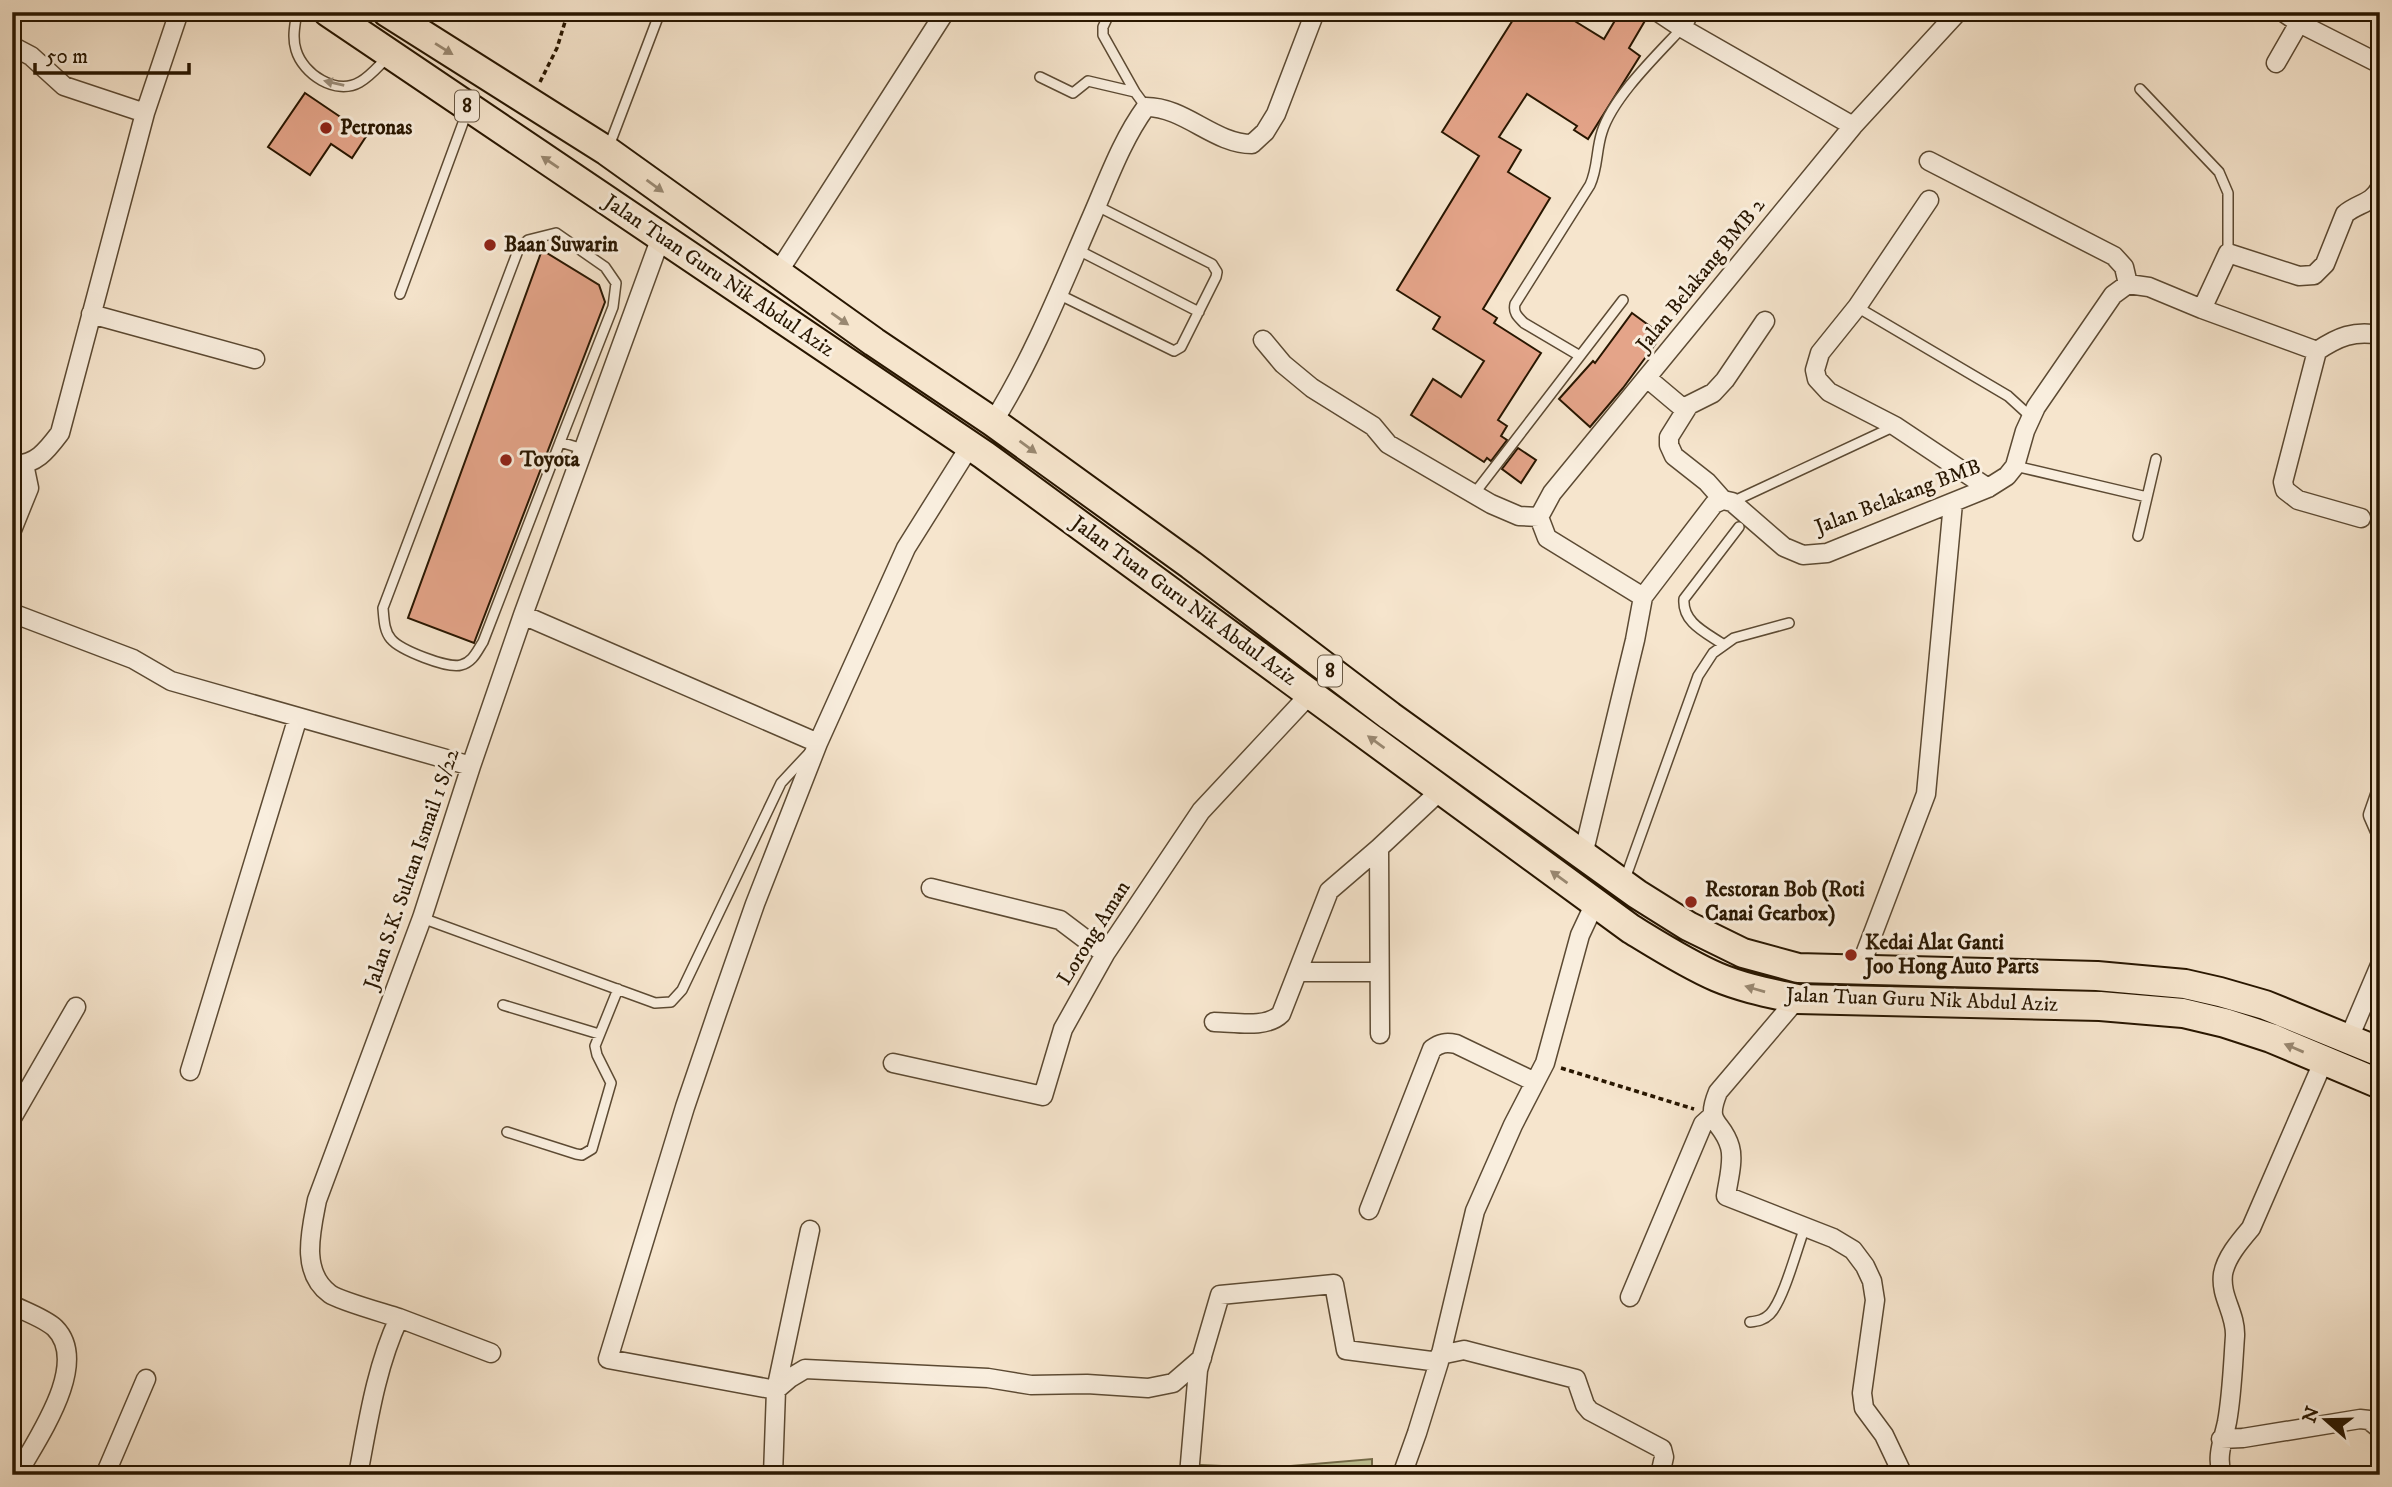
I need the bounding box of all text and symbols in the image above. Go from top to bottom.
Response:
scale bar [35,32,189,76]
one-way arrow [435,42,453,56]
text: 50 m [46,44,88,70]
one-way arrow [322,78,344,89]
road number: 8 [455,90,479,122]
place label: Petronas [340,115,412,141]
marker: Petronas [318,120,334,136]
one-way arrow [541,155,559,169]
one-way arrow [646,179,665,193]
street label: Jalan Tuan Guru Nik Abdul Aziz [597,188,839,363]
street label: Jalan Belakang BMB 2 [1630,192,1771,359]
place label: Baan Suwarin [504,232,619,258]
marker: Baan Suwarin [482,237,498,253]
one-way arrow [831,312,849,326]
one-way arrow [1019,440,1037,454]
place label: Toyota [519,447,581,473]
marker: Toyota [498,452,514,468]
street label: Jalan Belakang BMB [1810,453,1985,541]
street label: Jalan Tuan Guru Nik Abdul Aziz [1065,509,1302,692]
road number: 8 [1318,656,1342,686]
one-way arrow [1367,735,1385,749]
street label: Jalan S.K. Sultan Ismail 1 S/22 [358,745,466,995]
one-way arrow [1551,869,1569,884]
street label: Lorong Aman [1052,876,1136,990]
place label: Restoran Bob (Roti Canai Gearbox) [1705,877,1865,927]
marker: Restoran Bob (Roti Canai Gearbox) [1683,894,1699,910]
place label: Kedai Alat Ganti Joo Hong Auto Parts [1863,930,2039,980]
marker: Kedai Alat Ganti Joo Hong Auto Parts [1843,947,1859,963]
street label: Jalan Tuan Guru Nik Abdul Aziz [1783,982,2059,1018]
one-way arrow [1744,984,1765,994]
one-way arrow [2284,1042,2305,1053]
north arrow [2290,1386,2360,1456]
text: N [2298,1403,2325,1426]

